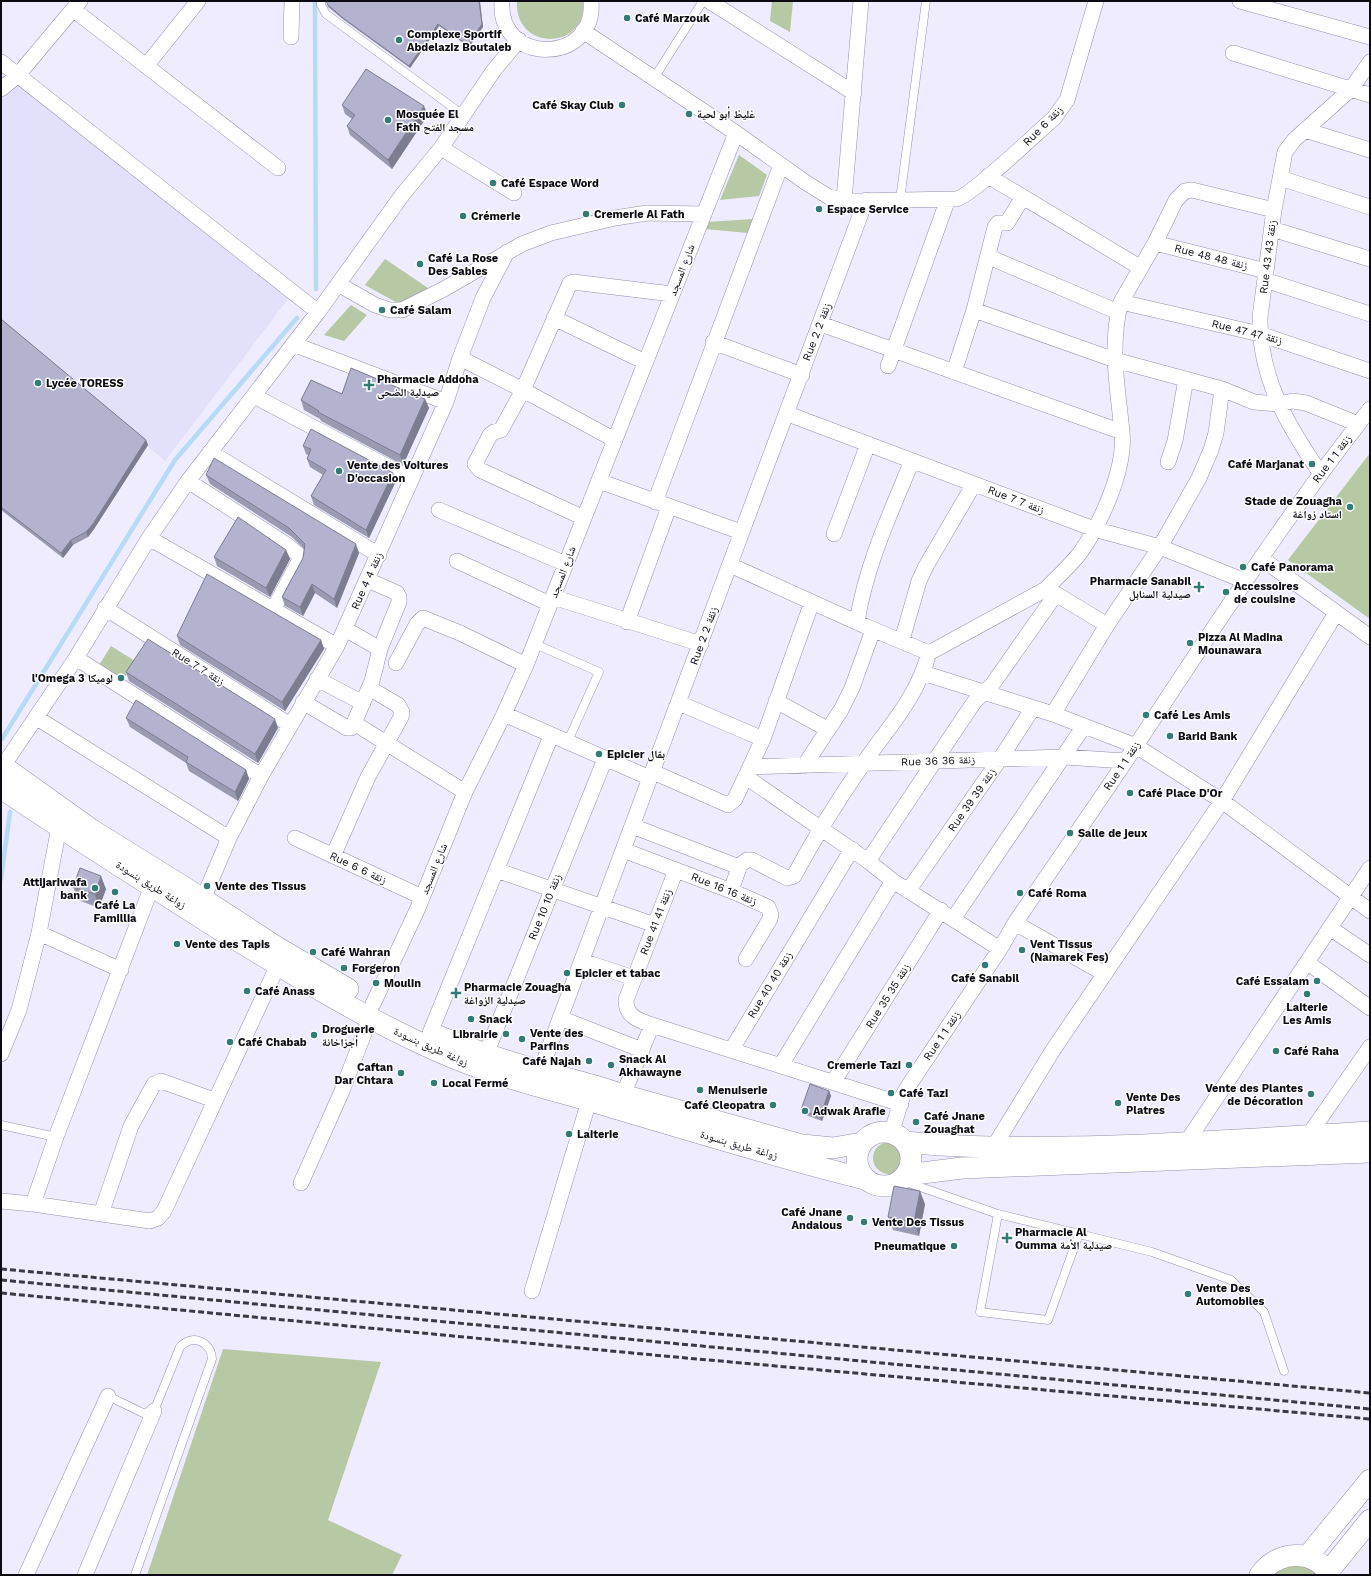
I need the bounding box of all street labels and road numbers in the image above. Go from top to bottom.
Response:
street label: Rue 6 زنقة [1020,103,1066,149]
street label: Rue 43 زنقة 43 [1257,219,1279,295]
street label: شارع المسجد [666,242,698,298]
street label: Rue 48 زنقة 48 [1173,242,1249,272]
street label: Rue 2 زنقة 2 [800,301,834,363]
street label: Rue 47 زنقة 47 [1210,317,1284,347]
street label: Rue 1 زنقة 1 [1310,433,1354,485]
street label: Rue 7 زنقة 7 [986,483,1046,517]
street label: شارع المسجد [547,544,579,600]
street label: Rue 4 زنقة 4 [349,550,385,612]
street label: Rue 2 زنقة 2 [687,605,721,667]
street label: Rue 7 زنقة 7 [169,646,227,688]
street label: Rue 1 زنقة 1 [1101,739,1143,793]
street label: Rue 36 زنقة 36 [901,753,975,769]
street label: Rue 39 زنقة 39 [945,766,999,834]
street label: شارع المسجد [418,842,450,896]
street label: Rue 6 زنقة 6 [327,849,389,887]
street label: زواغة طريق بنسودة [114,858,188,912]
street label: Rue 16 زنقة 16 [689,870,759,908]
street label: Rue 10 زنقة 10 [526,872,564,942]
street label: Rue 41 زنقة 41 [637,887,675,957]
street label: Rue 40 زنقة 40 [745,949,795,1021]
street label: Rue 35 زنقة 35 [863,961,913,1031]
street label: Rue 1 زنقة 1 [921,1009,963,1063]
street label: زواغة طريق بنسودة [392,1025,470,1069]
street label: زواغة طريق بنسودة [699,1128,779,1162]

